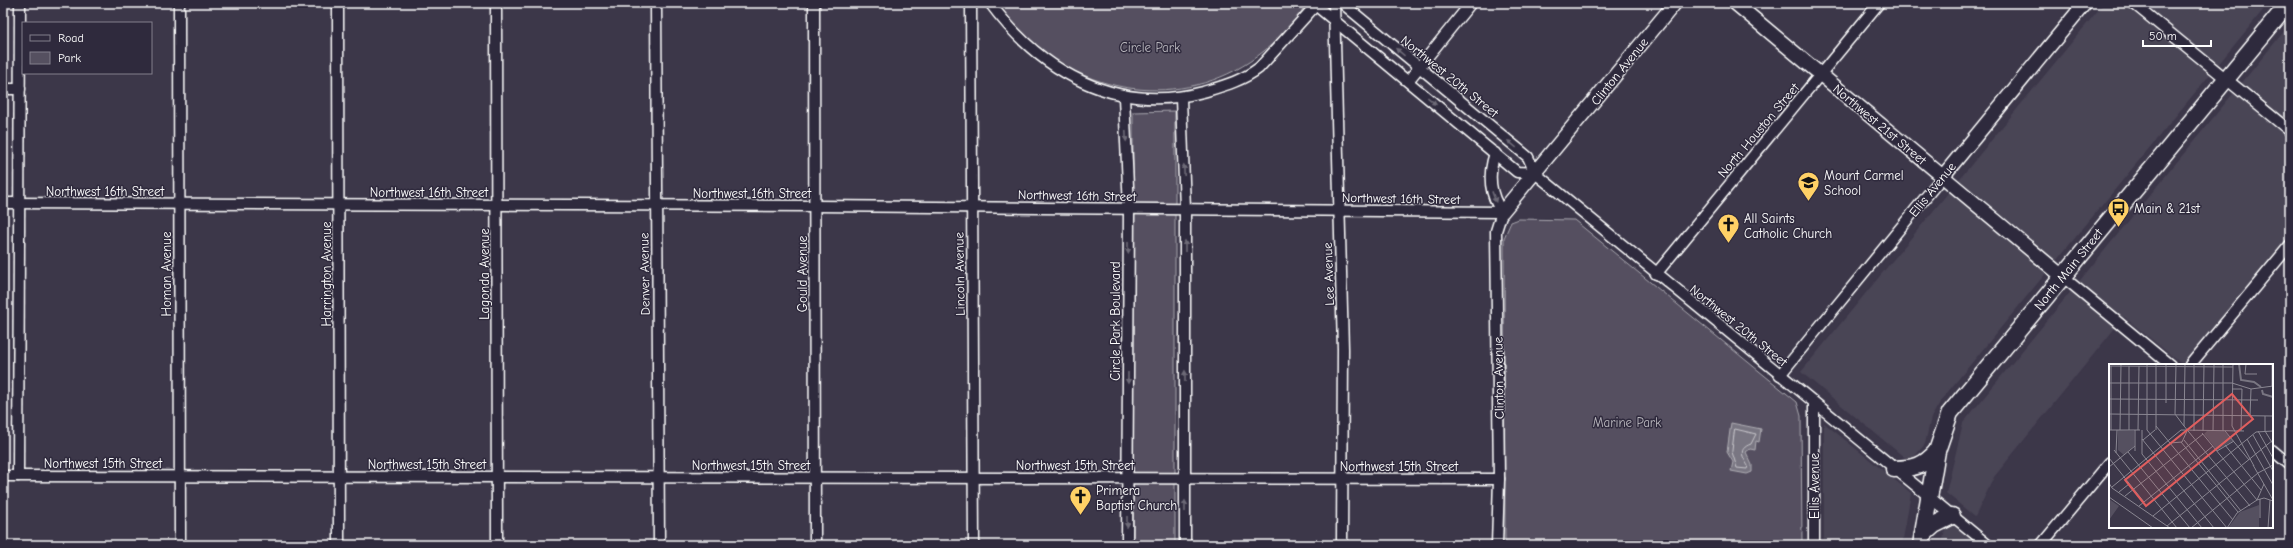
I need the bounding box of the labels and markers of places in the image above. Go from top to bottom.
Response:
place label: Mount Carmel School [1824,168,1904,198]
school or university icon: Mount Carmel School [1795,169,1821,202]
bus stop icon: Main & 21st [2105,195,2131,228]
place label: Main & 21st [2134,201,2201,216]
place label: All Saints Catholic Church [1744,211,1832,241]
church icon: All Saints Catholic Church [1715,212,1741,245]
place label: Primera Baptist Church [1096,483,1177,513]
church icon: Primera Baptist Church [1067,484,1093,517]

